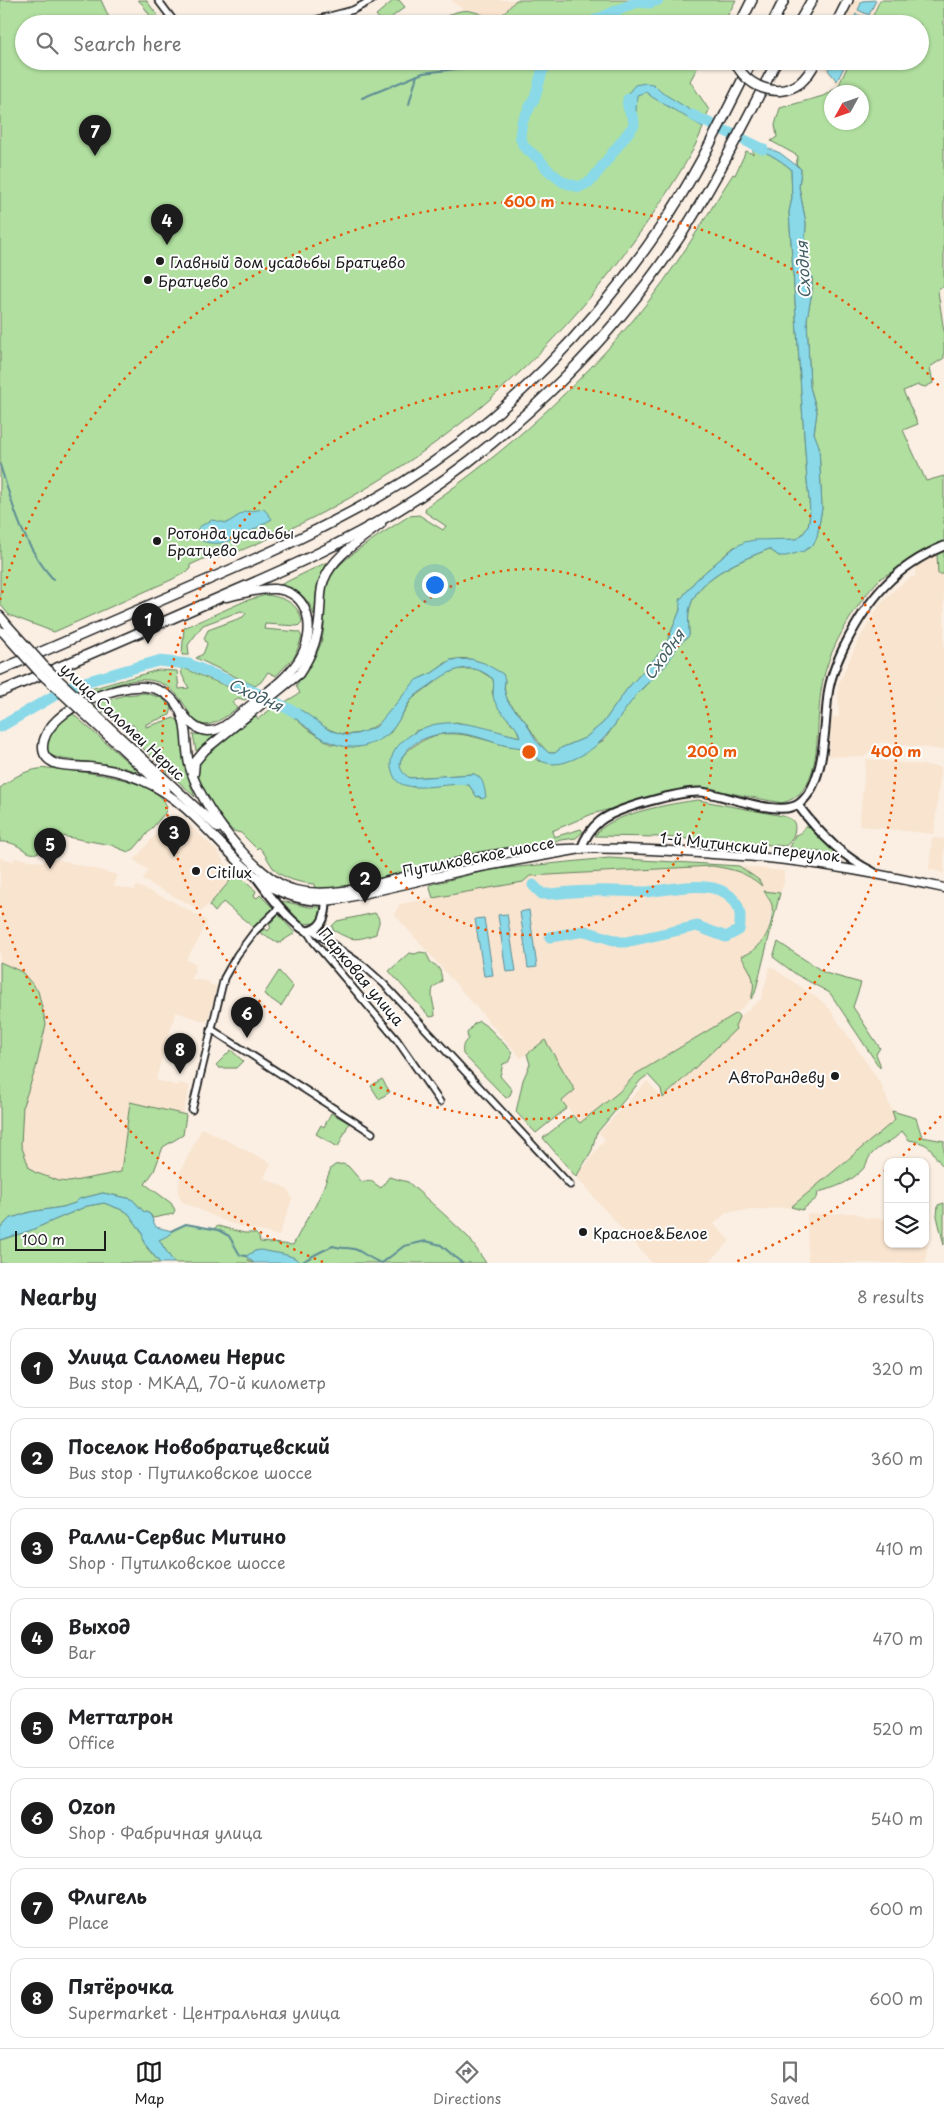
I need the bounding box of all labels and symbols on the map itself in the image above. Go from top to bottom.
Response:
north arrow [824,85,869,130]
pin: 7 [79,115,111,156]
text: 600 m [503,189,555,212]
pin: 4 [151,204,183,245]
water label: Сходня [788,239,815,299]
place label: Главный дом усадьбы Братцево [170,250,405,273]
marker: Главный дом усадьбы Братцево [154,255,166,267]
place label: Братцево [158,269,228,292]
marker: Братцево [142,274,154,286]
place label: Ротонда усадьбы Братцево [167,521,294,561]
marker: Ротонда усадьбы Братцево [151,535,163,547]
your location [422,572,448,598]
pin: 1 [132,603,164,644]
water label: Сходня [636,623,690,684]
street label: улица Саломеи Нерис [55,657,191,785]
water label: Сходня [225,671,288,718]
text: 200 m [687,739,737,762]
text: 400 m [871,739,921,762]
centre of rings [520,743,538,761]
pin: 3 [158,816,190,857]
street label: 1-й Митинский переулок [659,825,841,867]
pin: 5 [34,828,66,869]
street label: Путилковское шоссе [400,830,556,882]
place label: Citilux [206,860,252,883]
pin: 2 [349,862,381,903]
marker: Citilux [190,865,202,877]
street label: Парковая улица [314,922,410,1031]
pin: 6 [231,997,263,1038]
pin: 8 [164,1033,196,1074]
place label: АвтоРандеву [728,1065,825,1088]
marker: АвтоРандеву [829,1070,841,1082]
place label: Красное&Белое [593,1221,708,1244]
marker: Красное&Белое [577,1226,589,1238]
scale bar [15,1228,106,1251]

